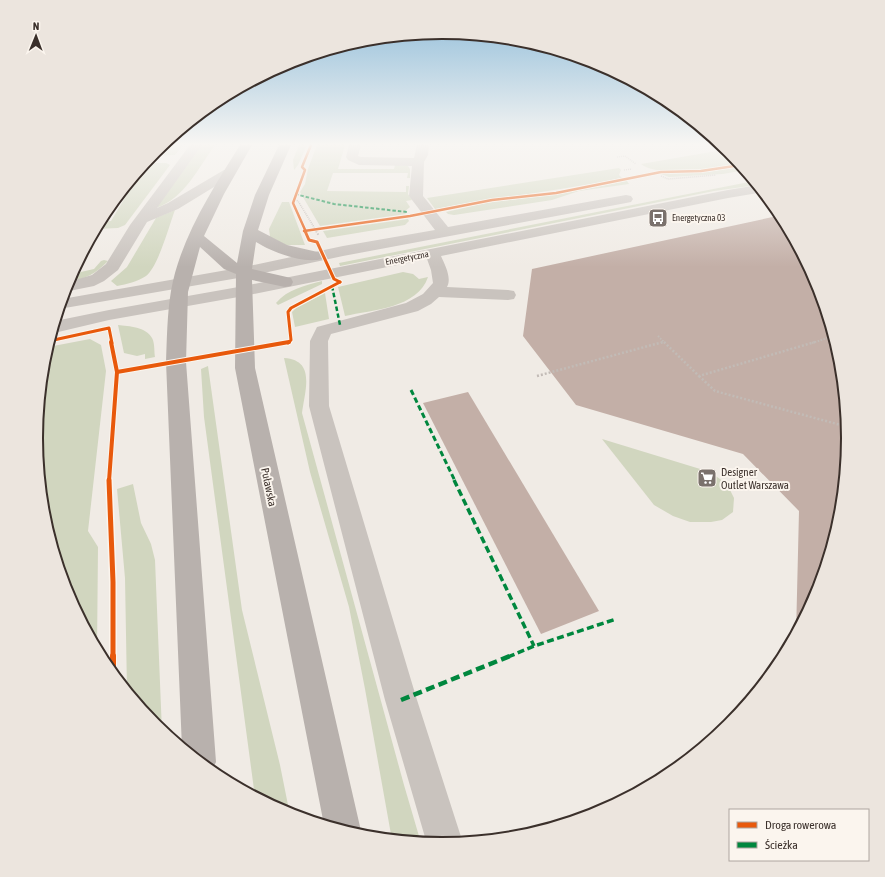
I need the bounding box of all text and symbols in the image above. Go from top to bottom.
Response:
north arrow [16,16,56,56]
text: N [33,20,40,32]
bus stop icon: Energetyczna 03 [647,207,669,229]
place label: Energetyczna 03 [672,213,725,223]
street label: Energetyczna [385,249,429,267]
place label: Designer Outlet Warszawa [721,466,789,491]
street label: Puławska [259,467,279,507]
supermarket icon: Designer Outlet Warszawa [696,467,718,489]
legend [729,809,869,861]
text: Droga rowerowa [765,818,836,832]
text: Ścieżka [765,838,798,852]

